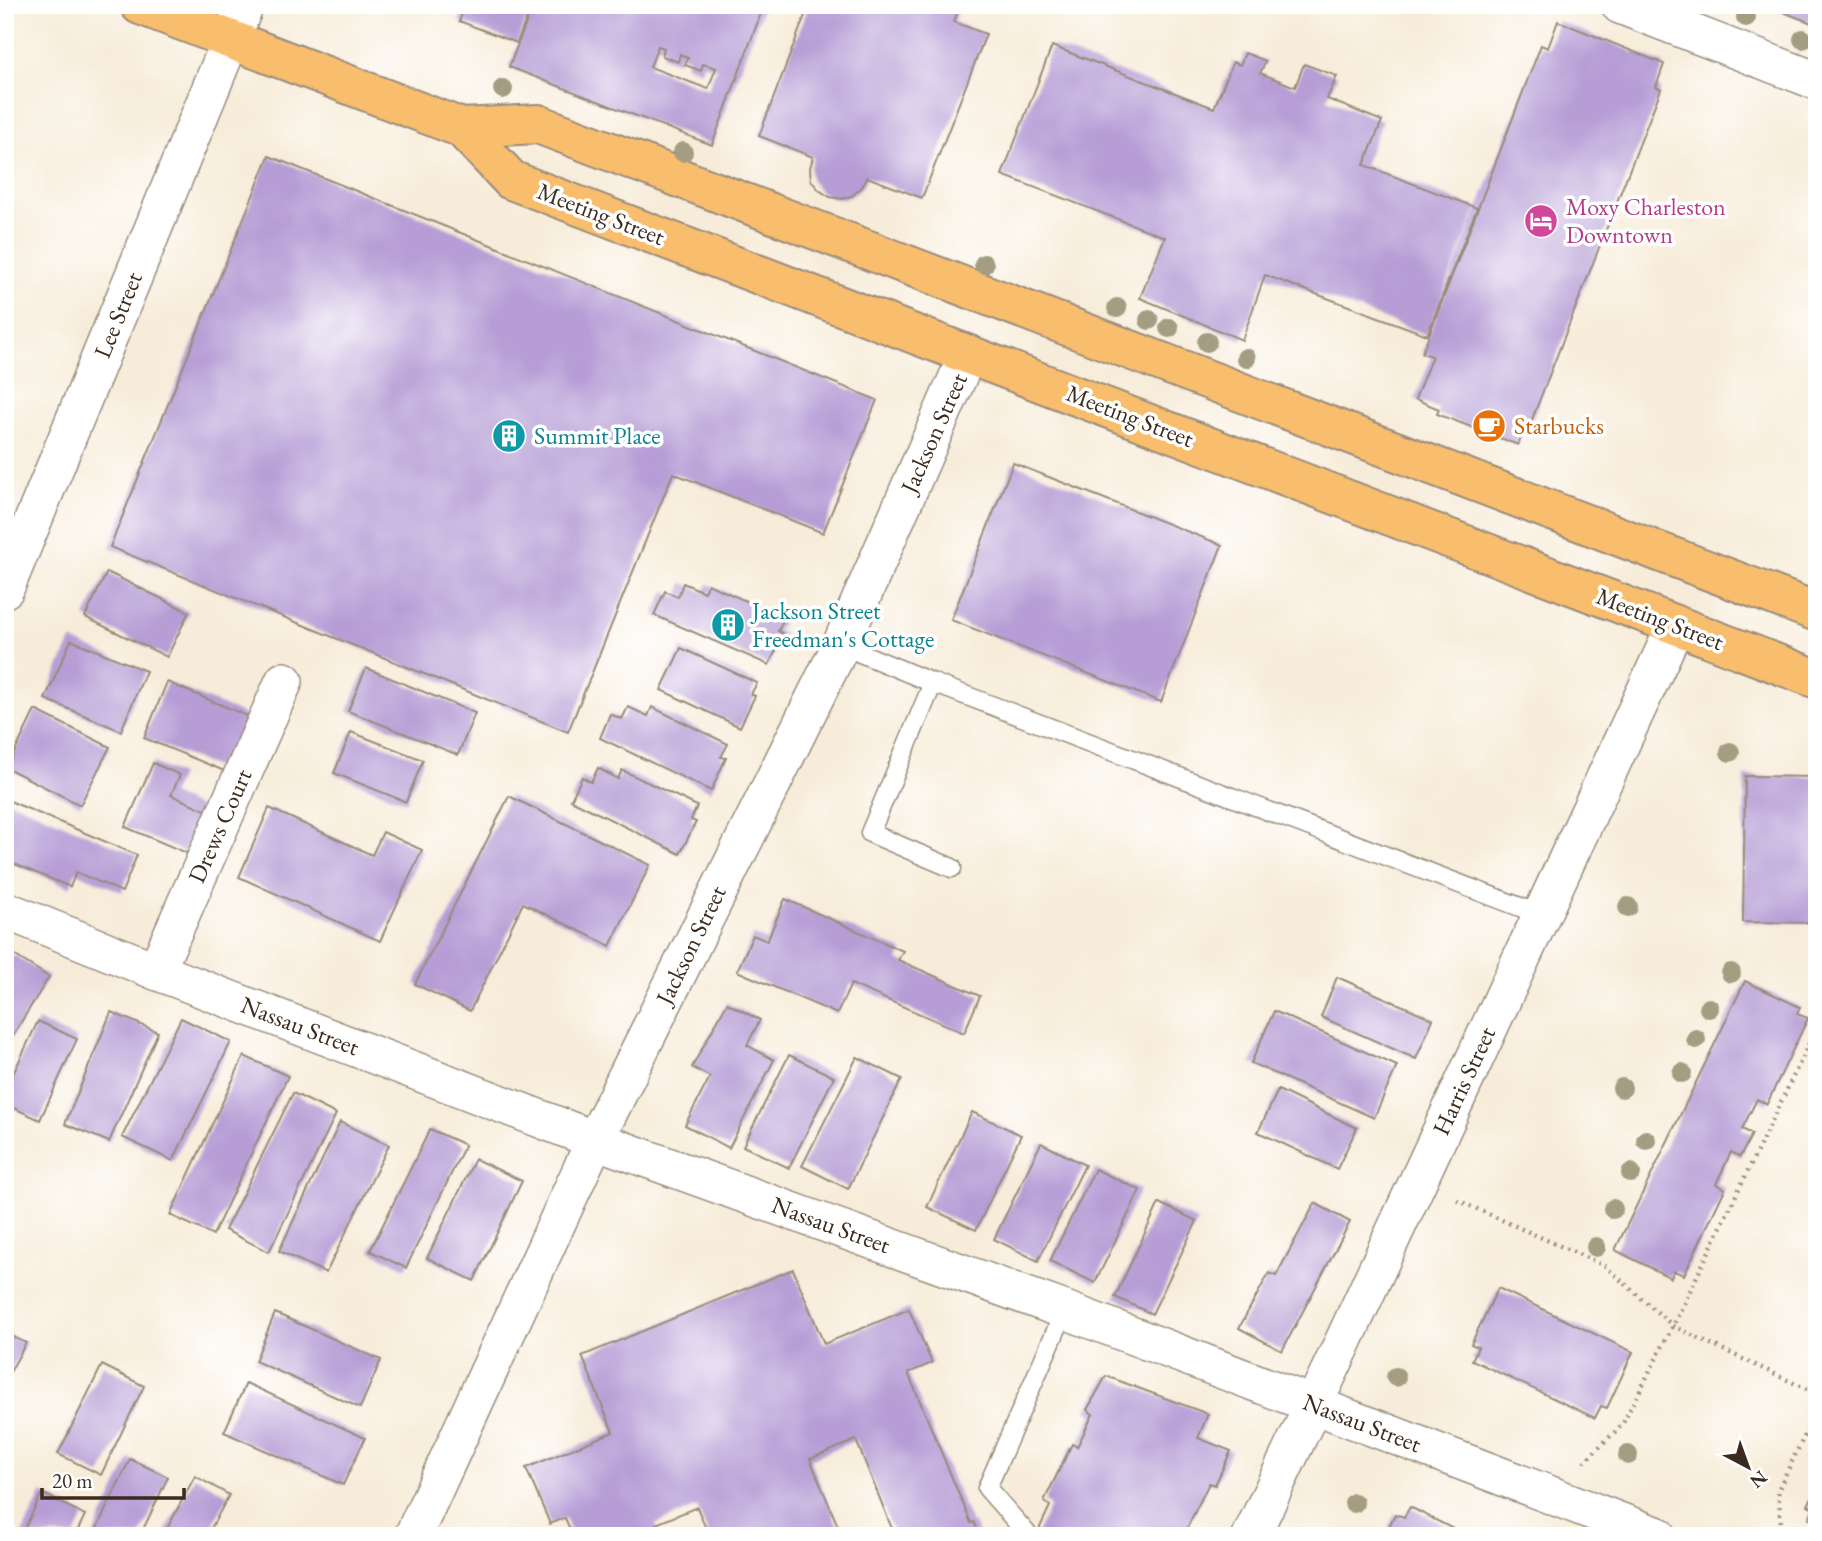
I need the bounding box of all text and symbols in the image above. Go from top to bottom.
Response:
street label: Meeting Street [533,175,670,252]
place label: Moxy Charleston Downtown [1566,191,1726,250]
hotel icon: Moxy Charleston Downtown [1522,202,1560,240]
street label: Lee Street [86,267,149,362]
street label: Jackson Street [892,367,974,500]
street label: Meeting Street [1062,377,1199,454]
cafe icon: Starbucks [1470,407,1508,445]
place label: Starbucks [1514,410,1604,441]
building icon: Summit Place [490,417,528,455]
place label: Summit Place [534,420,661,451]
street label: Meeting Street [1592,580,1729,657]
place label: Jackson Street Freedman's Cottage [750,595,934,654]
building icon: Jackson Street Freedman's Cottage [709,606,747,644]
street label: Drews Court [181,764,259,888]
street label: Jackson Street [648,880,733,1011]
street label: Nassau Street [237,989,364,1062]
street label: Harris Street [1425,1021,1502,1140]
street label: Nassau Street [768,1189,895,1260]
street label: Nassau Street [1299,1386,1426,1459]
north arrow [1714,1432,1784,1502]
scale bar [42,1457,184,1501]
text: N [1744,1465,1773,1494]
text: 20 m [52,1467,93,1494]

